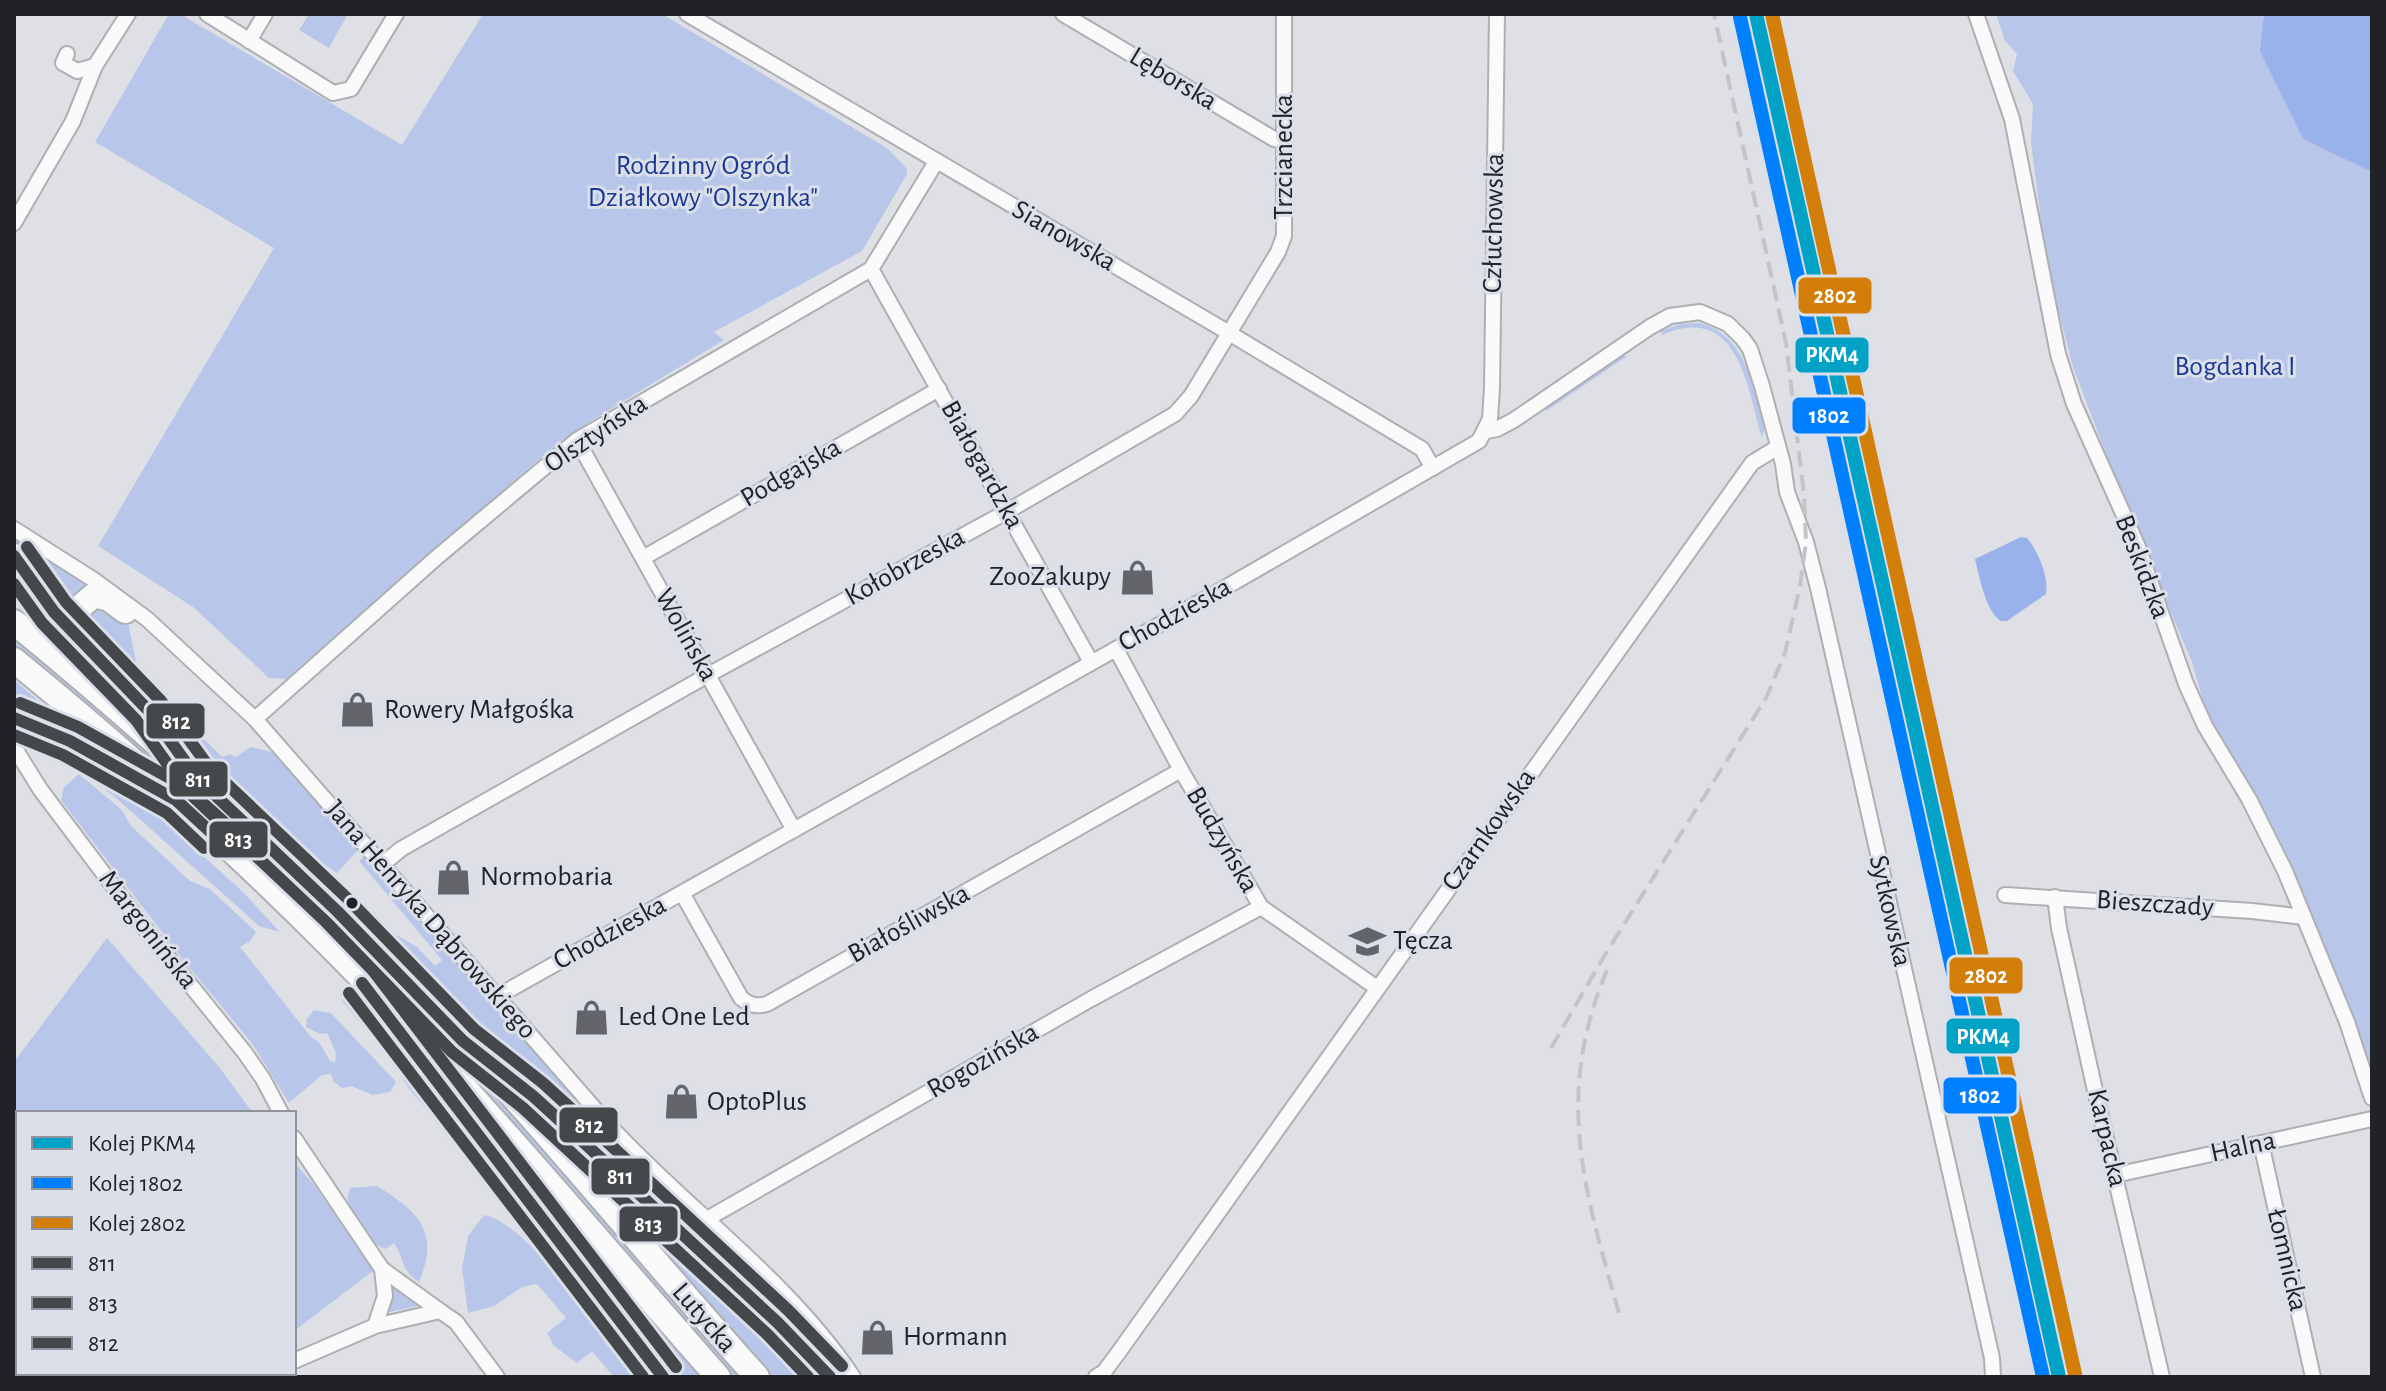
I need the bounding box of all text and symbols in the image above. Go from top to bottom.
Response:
street label: Lęborska [1124,42,1222,116]
street label: Trzcianecka [1270,94,1298,220]
park label: Rodzinny Ogród Działkowy "Olszynka" [588,152,818,212]
street label: Człuchowska [1479,153,1509,293]
street label: Sianowska [1007,195,1121,277]
line badge: 2802 [1797,276,1873,315]
text: 2802 [1813,285,1857,307]
line badge: PKM4 [1794,336,1870,374]
text: PKM4 [1805,344,1859,366]
park label: Bogdanka I [2174,353,2296,381]
street label: Olsztyńska [539,390,653,478]
street label: Białogardzka [935,396,1029,534]
line badge: 1802 [1791,396,1867,435]
text: 1802 [1809,405,1849,427]
street label: Podgajska [736,433,846,513]
street label: Beskidzka [2109,511,2175,623]
street label: Kołobrzeska [840,523,970,611]
shop icon: ZooZakupy [1118,558,1156,596]
place label: ZooZakupy [989,563,1111,591]
street label: Chodzieska [1114,573,1236,657]
street label: Wolińska [649,584,723,686]
shop icon: Rowery Małgośka [339,691,377,729]
place label: Rowery Małgośka [384,696,574,724]
line badge: 812 [145,702,206,740]
text: 812 [161,711,191,733]
line badge: 811 [168,760,229,798]
street label: Czarnkowska [1437,764,1541,896]
text: 811 [185,769,211,791]
street label: Budzyńska [1181,782,1263,898]
street label: Jana Henryka Dąbrowskiego [320,795,542,1045]
line badge: 813 [208,820,269,859]
text: 813 [224,829,252,851]
street label: Sytkowska [1864,853,1916,970]
shop icon: Normobaria [435,858,473,896]
place label: Normobaria [480,863,613,891]
street label: Margonińska [93,866,203,995]
street label: Białośliwska [844,879,975,969]
street label: Bieszczady [2095,886,2215,922]
street label: Chodzieska [549,891,671,975]
unlabelled marker [344,895,360,911]
school or university icon: Tęcza [1348,922,1386,960]
place label: Tęcza [1393,927,1453,955]
line badge: 2802 [1948,956,2024,995]
text: 2802 [1964,965,2008,987]
shop icon: Led One Led [573,998,611,1036]
place label: Led One Led [618,1003,750,1031]
line badge: PKM4 [1945,1017,2021,1055]
street label: Rogozińska [923,1018,1044,1104]
text: PKM4 [1956,1026,2010,1048]
line badge: 1802 [1942,1076,2018,1115]
shop icon: OptoPlus [662,1083,700,1121]
text: 1802 [1960,1085,2000,1107]
street label: Karpacka [2082,1086,2132,1190]
place label: OptoPlus [707,1088,807,1116]
line badge: 812 [558,1106,619,1144]
legend [16,1111,296,1375]
text: 812 [574,1115,604,1137]
street label: Halna [2208,1126,2278,1168]
text: Kolej PKM4 [88,1132,196,1156]
line badge: 811 [590,1157,651,1196]
text: 811 [607,1166,633,1188]
text: Kolej 1802 [88,1172,183,1196]
line badge: 813 [618,1205,679,1243]
street label: Łomnicka [2262,1206,2312,1314]
text: Kolej 2802 [88,1212,186,1236]
text: 813 [634,1214,662,1236]
text: 811 [88,1252,116,1276]
street label: Lutycka [666,1278,742,1358]
text: 813 [88,1292,118,1316]
shop icon: Hormann [858,1318,896,1356]
place label: Hormann [903,1323,1008,1351]
text: 812 [88,1332,119,1356]

